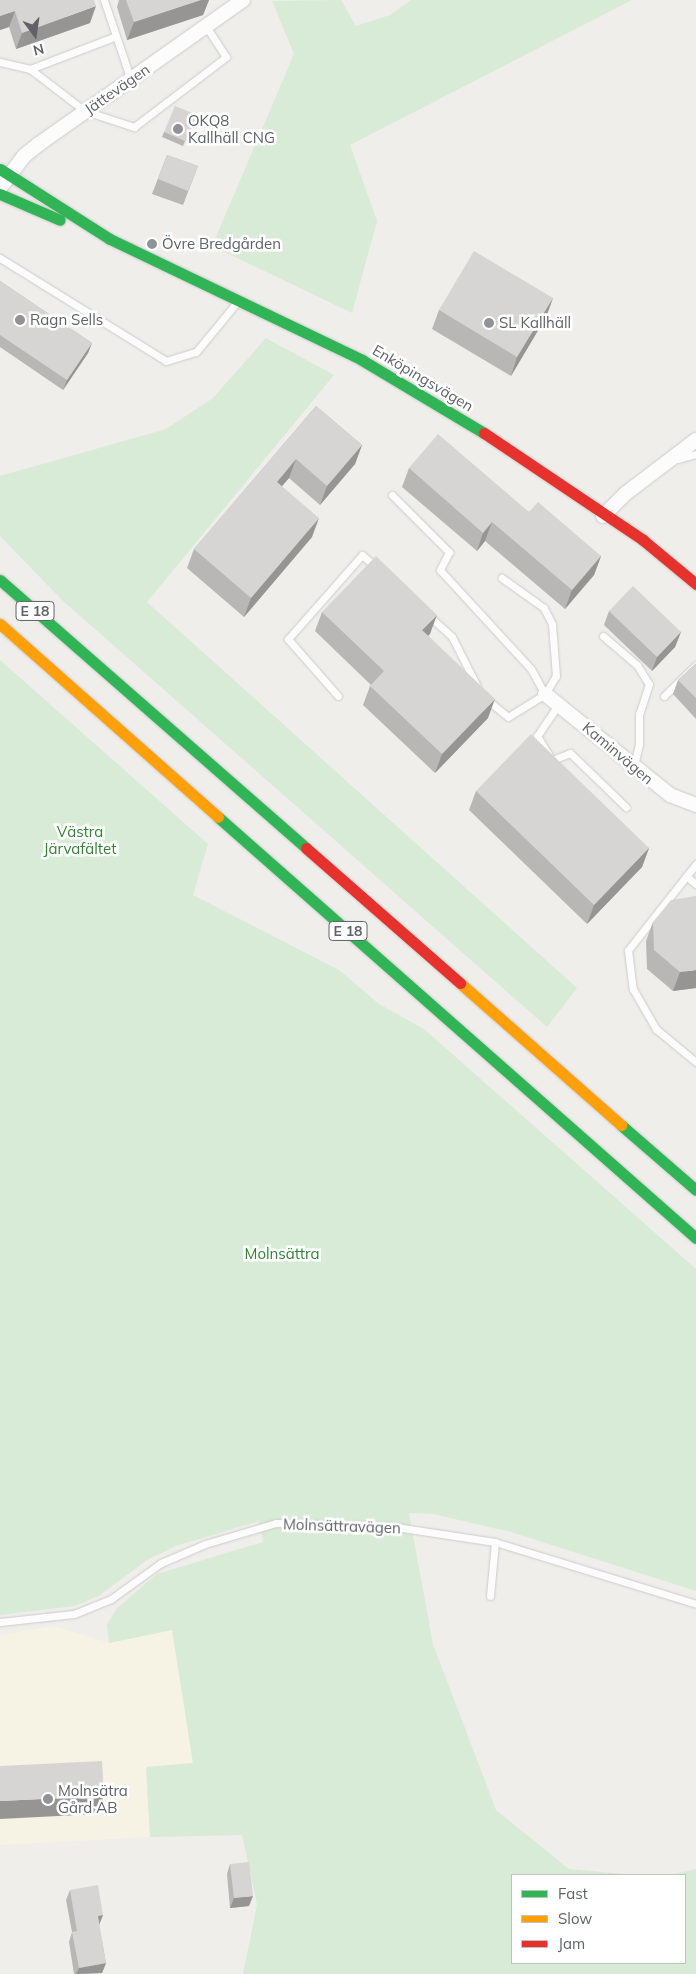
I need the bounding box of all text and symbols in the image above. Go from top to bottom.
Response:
north arrow [10,10,60,60]
text: N [31,40,46,60]
street label: Jättevägen [81,60,153,118]
place label: OKQ8 Kallhäll CNG [188,111,275,146]
marker: OKQ8 Kallhäll CNG [172,123,184,135]
place label: Övre Bredgården [162,235,281,253]
marker: Övre Bredgården [146,238,158,250]
place label: Ragn Sells [30,311,103,329]
marker: Ragn Sells [14,314,26,326]
place label: SL Kallhäll [499,314,571,332]
marker: SL Kallhäll [483,317,495,329]
street label: Enköpingsvägen [369,341,477,415]
road number: E 18 [15,600,55,622]
street label: Kaminvägen [579,718,657,788]
park label: Västra Järvafältet [44,822,116,857]
road number: E 18 [328,919,368,942]
park label: Molnsättra [245,1245,319,1263]
street label: Molnsättravägen [283,1515,401,1537]
place label: Molnsätra Gård AB [58,1781,128,1816]
marker: Molnsätra Gård AB [42,1793,54,1805]
legend [511,1874,686,1964]
text: Fast [558,1884,588,1903]
text: Slow [558,1909,592,1928]
text: Jam [558,1934,585,1953]

